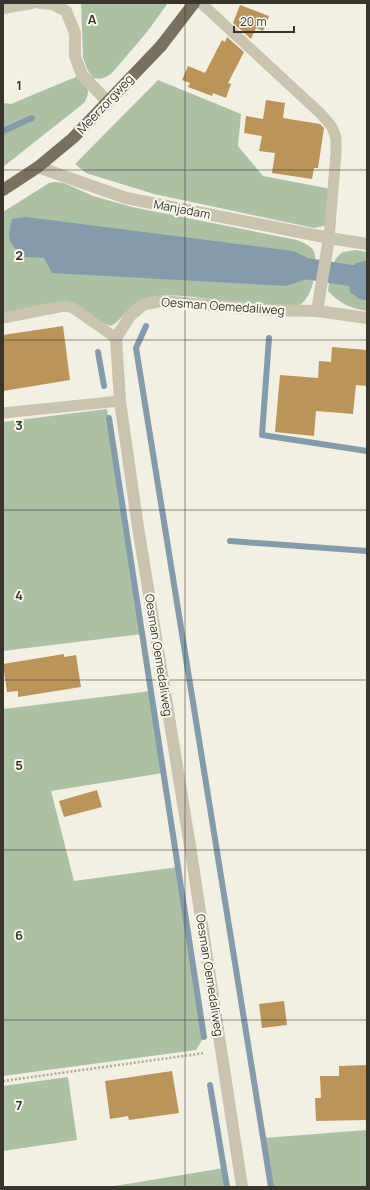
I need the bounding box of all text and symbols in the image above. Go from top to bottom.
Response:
scale bar [234,8,294,34]
text: A [88,10,97,28]
text: 20 m [240,13,267,30]
street label: Meerzorgweg [73,71,137,137]
text: 1 [16,76,22,94]
street label: Manjadam [152,195,212,223]
text: 2 [15,246,23,264]
street label: Oesman Oemedaliweg [161,293,285,319]
text: 3 [15,416,23,434]
text: 4 [15,586,23,604]
street label: Oesman Oemedaliweg [141,593,177,717]
text: 5 [15,756,23,774]
street label: Oesman Oemedaliweg [192,913,228,1037]
text: 6 [15,926,23,944]
text: 7 [16,1096,23,1114]

